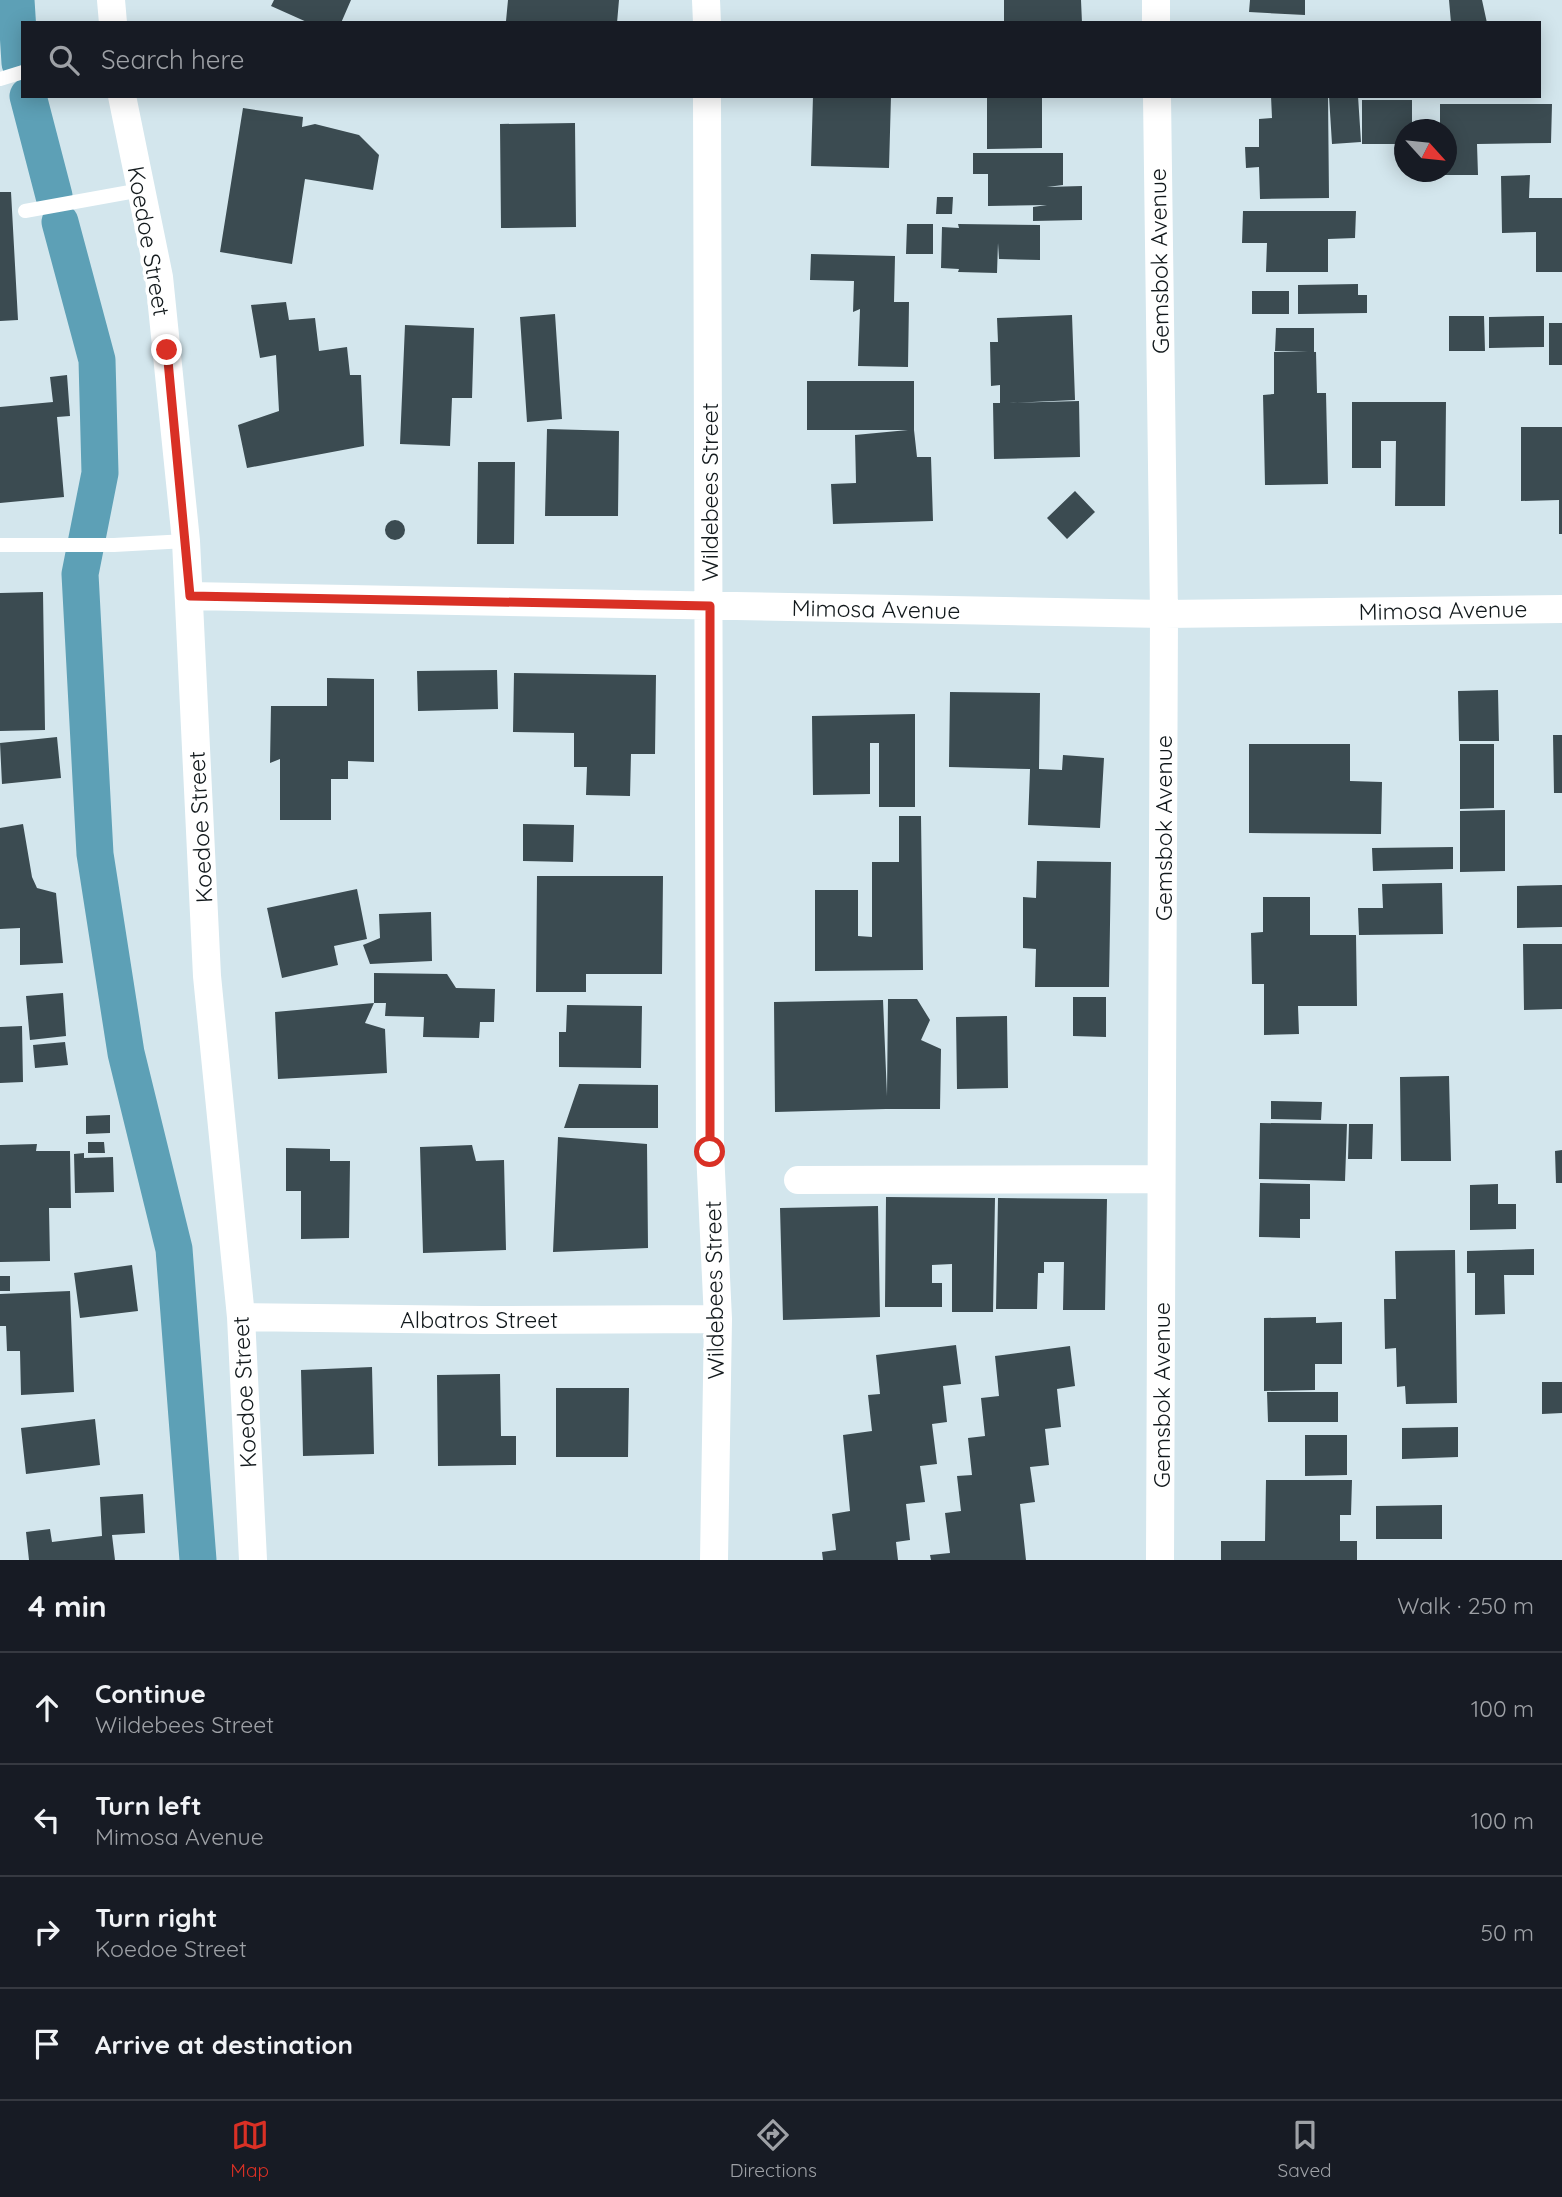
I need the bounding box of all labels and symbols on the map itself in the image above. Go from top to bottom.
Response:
north arrow [1394,119,1457,182]
street label: Koedoe Street [122,164,177,319]
street label: Gemsbok Avenue [1143,168,1175,354]
route end [151,334,182,365]
street label: Wildebees Street [695,402,724,582]
street label: Mimosa Avenue [791,593,961,625]
street label: Mimosa Avenue [1358,594,1528,626]
street label: Gemsbok Avenue [1149,735,1178,921]
street label: Koedoe Street [182,750,218,904]
route start [694,1136,725,1167]
street label: Wildebees Street [698,1200,730,1380]
street label: Gemsbok Avenue [1147,1302,1176,1488]
street label: Albatros Street [400,1305,558,1334]
street label: Koedoe Street [226,1315,262,1469]

